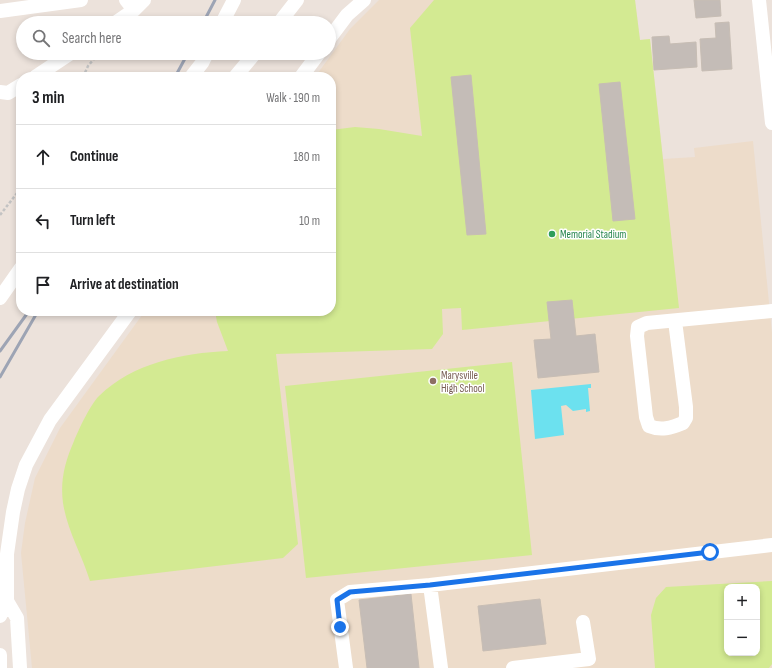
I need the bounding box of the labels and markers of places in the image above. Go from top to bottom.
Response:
place label: Memorial Stadium [560,228,626,241]
marker: Memorial Stadium [547,229,557,239]
place label: Marysville High School [441,369,484,395]
marker: Marysville High School [428,376,438,386]

